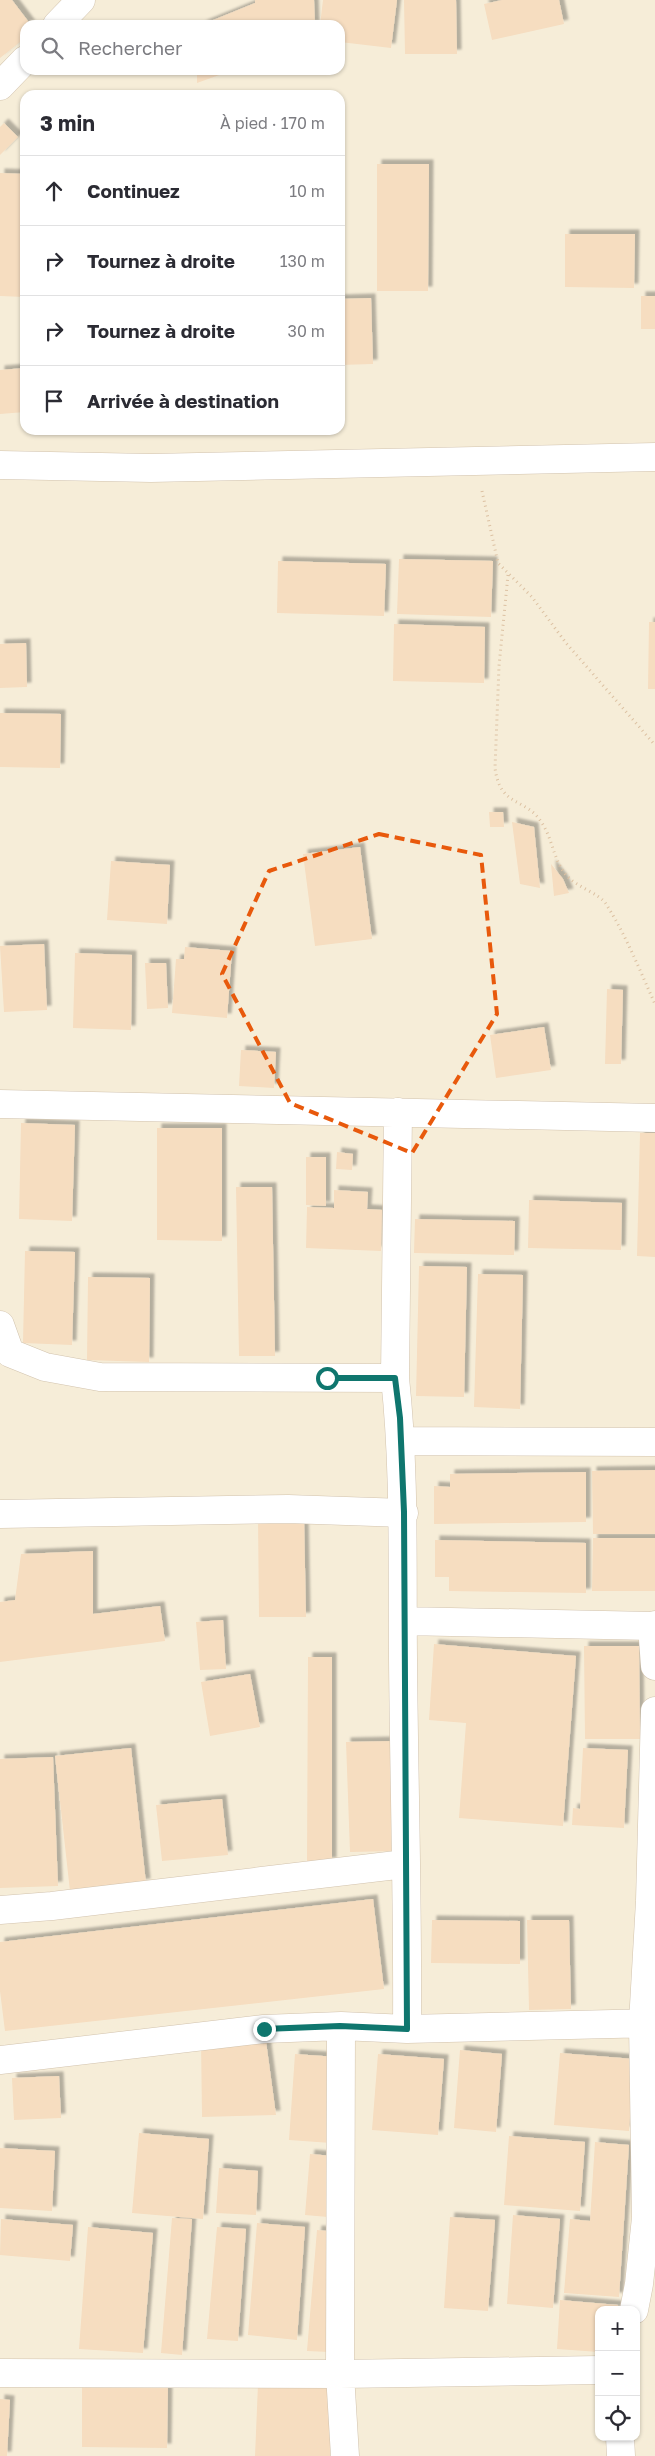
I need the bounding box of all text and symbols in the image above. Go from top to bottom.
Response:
search box [20,20,345,75]
icon: search [38,34,66,62]
text: Rechercher [78,36,183,59]
text: 3 min [40,110,95,136]
text: À pied · 170 m [220,113,325,133]
icon: ahead [40,177,68,205]
text: Continuez [87,179,180,202]
text: 10 m [289,181,325,201]
icon: right [40,247,68,275]
text: Tournez à droite [87,249,235,272]
text: 130 m [280,251,325,271]
icon: right [40,317,68,345]
text: Tournez à droite [87,319,235,342]
text: 30 m [288,321,325,341]
icon: arrive [40,387,68,415]
text: Arrivée à destination [87,389,279,412]
route start [316,1367,339,1390]
route end [253,2018,276,2041]
map controls [595,2306,640,2441]
button: + [595,2306,640,2351]
button: − [595,2351,640,2396]
button: locate [595,2396,640,2441]

